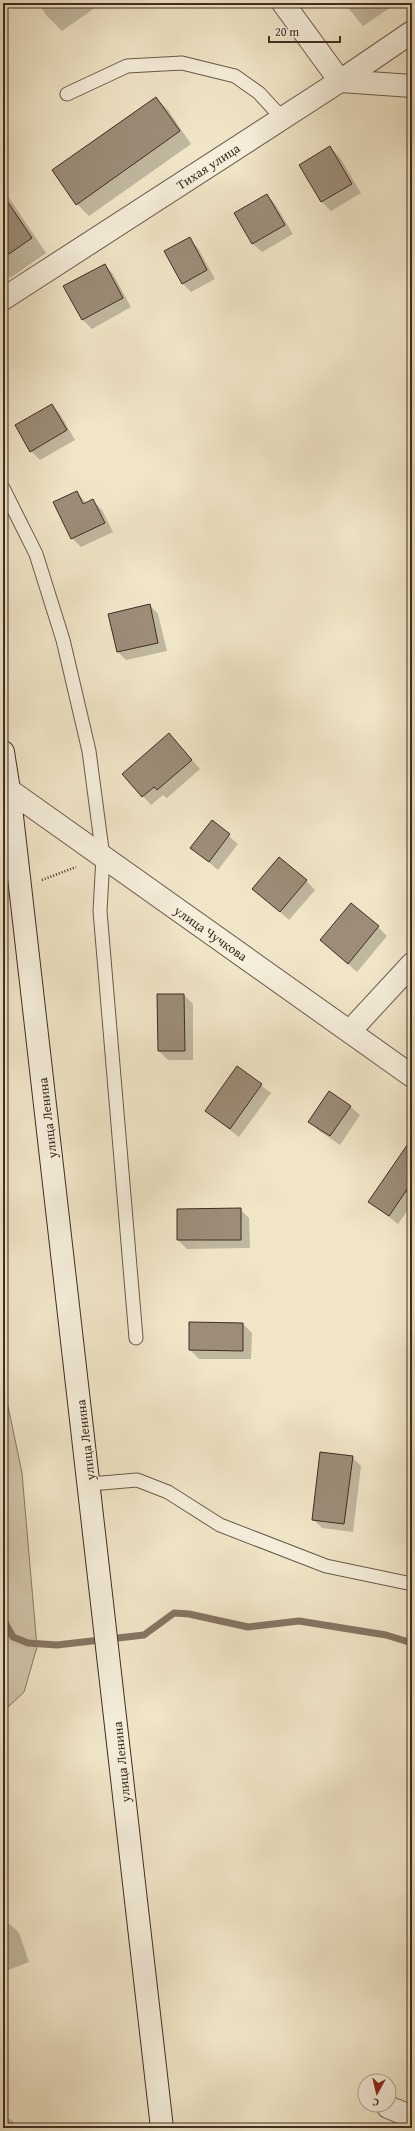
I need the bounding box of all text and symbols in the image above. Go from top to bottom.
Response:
scale bar [269,18,340,44]
text: 20 m [275,23,299,40]
street label: Тихая улица [173,138,244,194]
street label: улица Чучкова [169,901,252,966]
street label: улица Ленина [33,1076,62,1160]
street label: улица Ленина [71,1398,100,1482]
street label: улица Ленина [108,1720,135,1804]
north arrow [357,2073,397,2113]
text: С [371,2095,380,2111]

